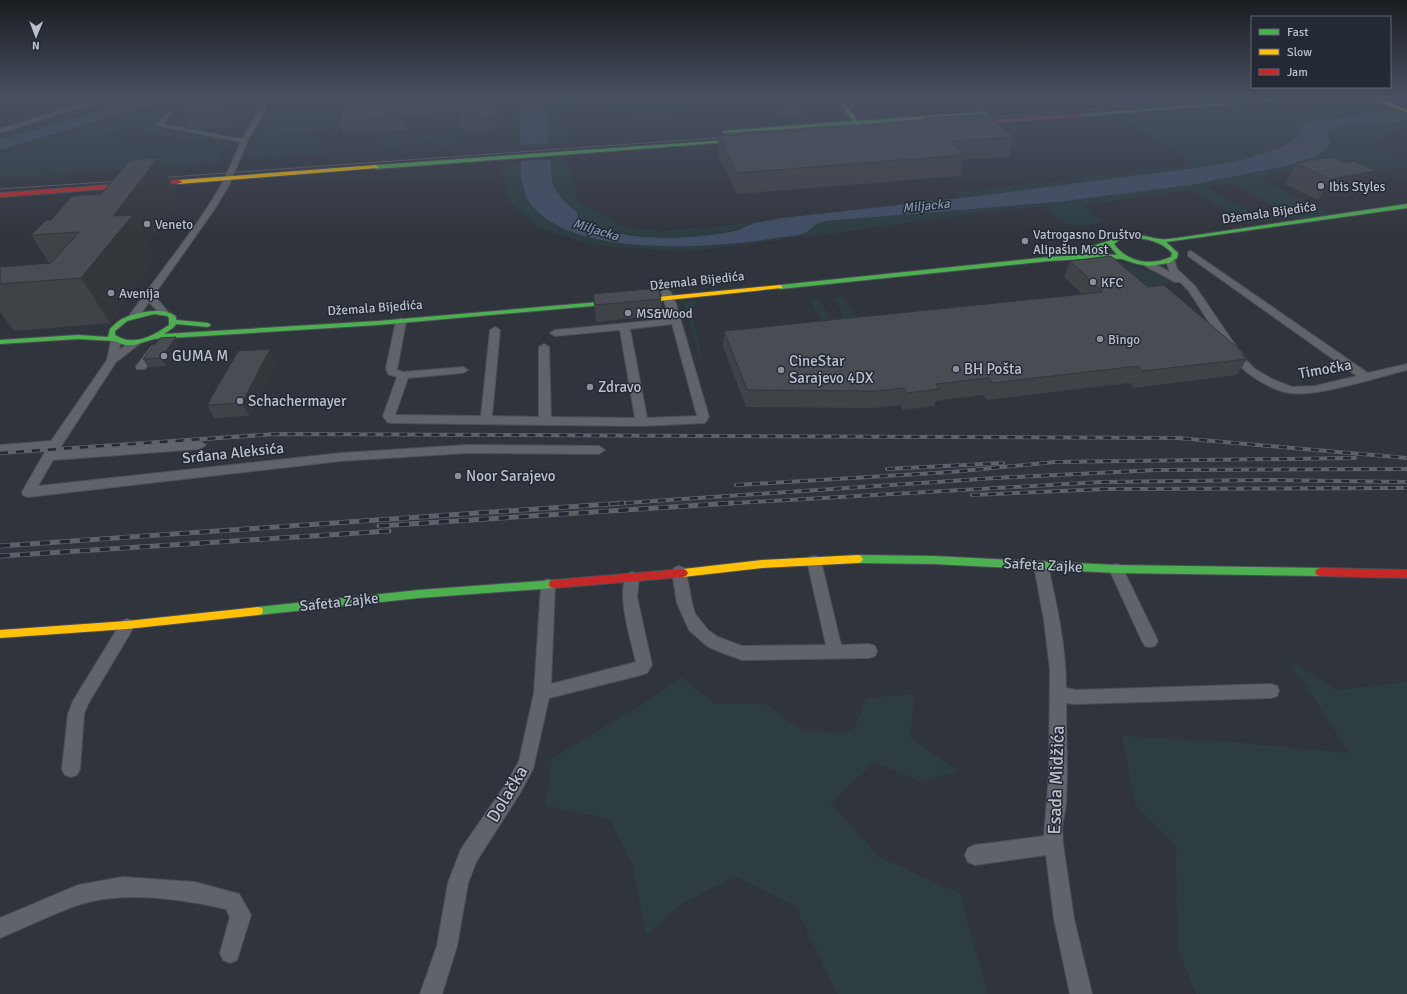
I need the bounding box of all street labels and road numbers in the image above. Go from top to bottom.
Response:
street label: Džemala Bijedića [1221,198,1317,228]
street label: Džemala Bijedića [649,268,745,294]
street label: Džemala Bijedića [327,297,423,319]
street label: Timočka [1297,355,1353,383]
street label: Srđana Aleksića [181,439,285,467]
street label: Safeta Zajke [1003,554,1083,576]
street label: Safeta Zajke [299,589,379,615]
street label: Esada Midžića [1043,725,1069,835]
street label: Dolačka [482,762,532,826]

